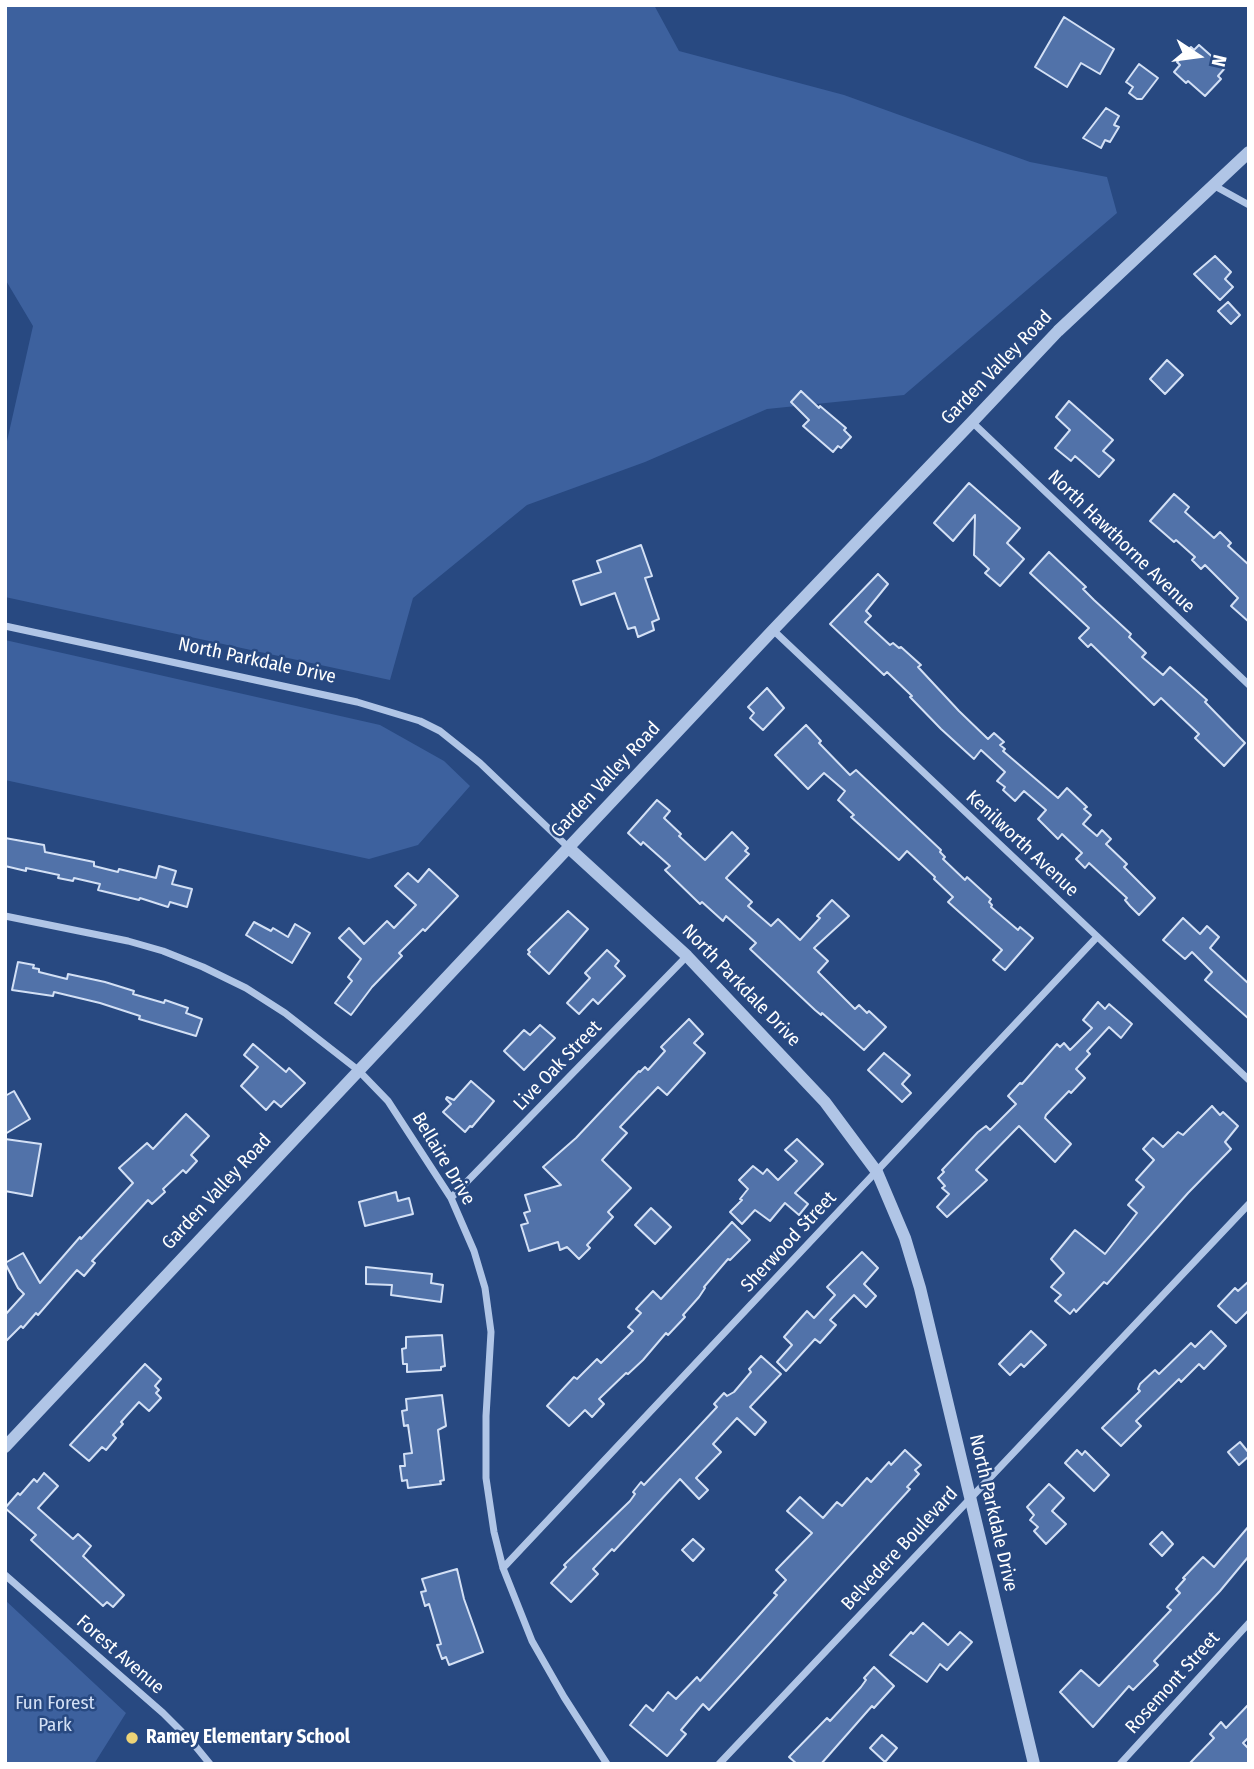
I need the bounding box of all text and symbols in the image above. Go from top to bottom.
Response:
north arrow [1163,21,1233,91]
text: N [1206,53,1231,69]
street label: Garden Valley Road [937,306,1057,430]
street label: North Hawthorne Avenue [1043,466,1199,618]
street label: North Parkdale Drive [176,633,338,689]
street label: Garden Valley Road [547,717,665,843]
street label: Kenilworth Avenue [961,786,1083,902]
street label: North Parkdale Drive [677,920,805,1052]
street label: Live Oak Street [509,1016,607,1116]
street label: Bellaire Drive [406,1109,480,1209]
street label: Garden Valley Road [158,1129,276,1255]
street label: Sherwood Street [737,1187,841,1297]
street label: North Parkdale Drive [964,1432,1022,1594]
street label: Belvedere Boulevard [837,1483,963,1615]
street label: Forest Avenue [71,1611,169,1699]
street label: Rosemont Street [1121,1627,1225,1739]
park label: Fun Forest Park [15,1693,95,1737]
place label: Ramey Elementary School [146,1727,350,1749]
marker: Ramey Elementary School [124,1730,140,1746]

